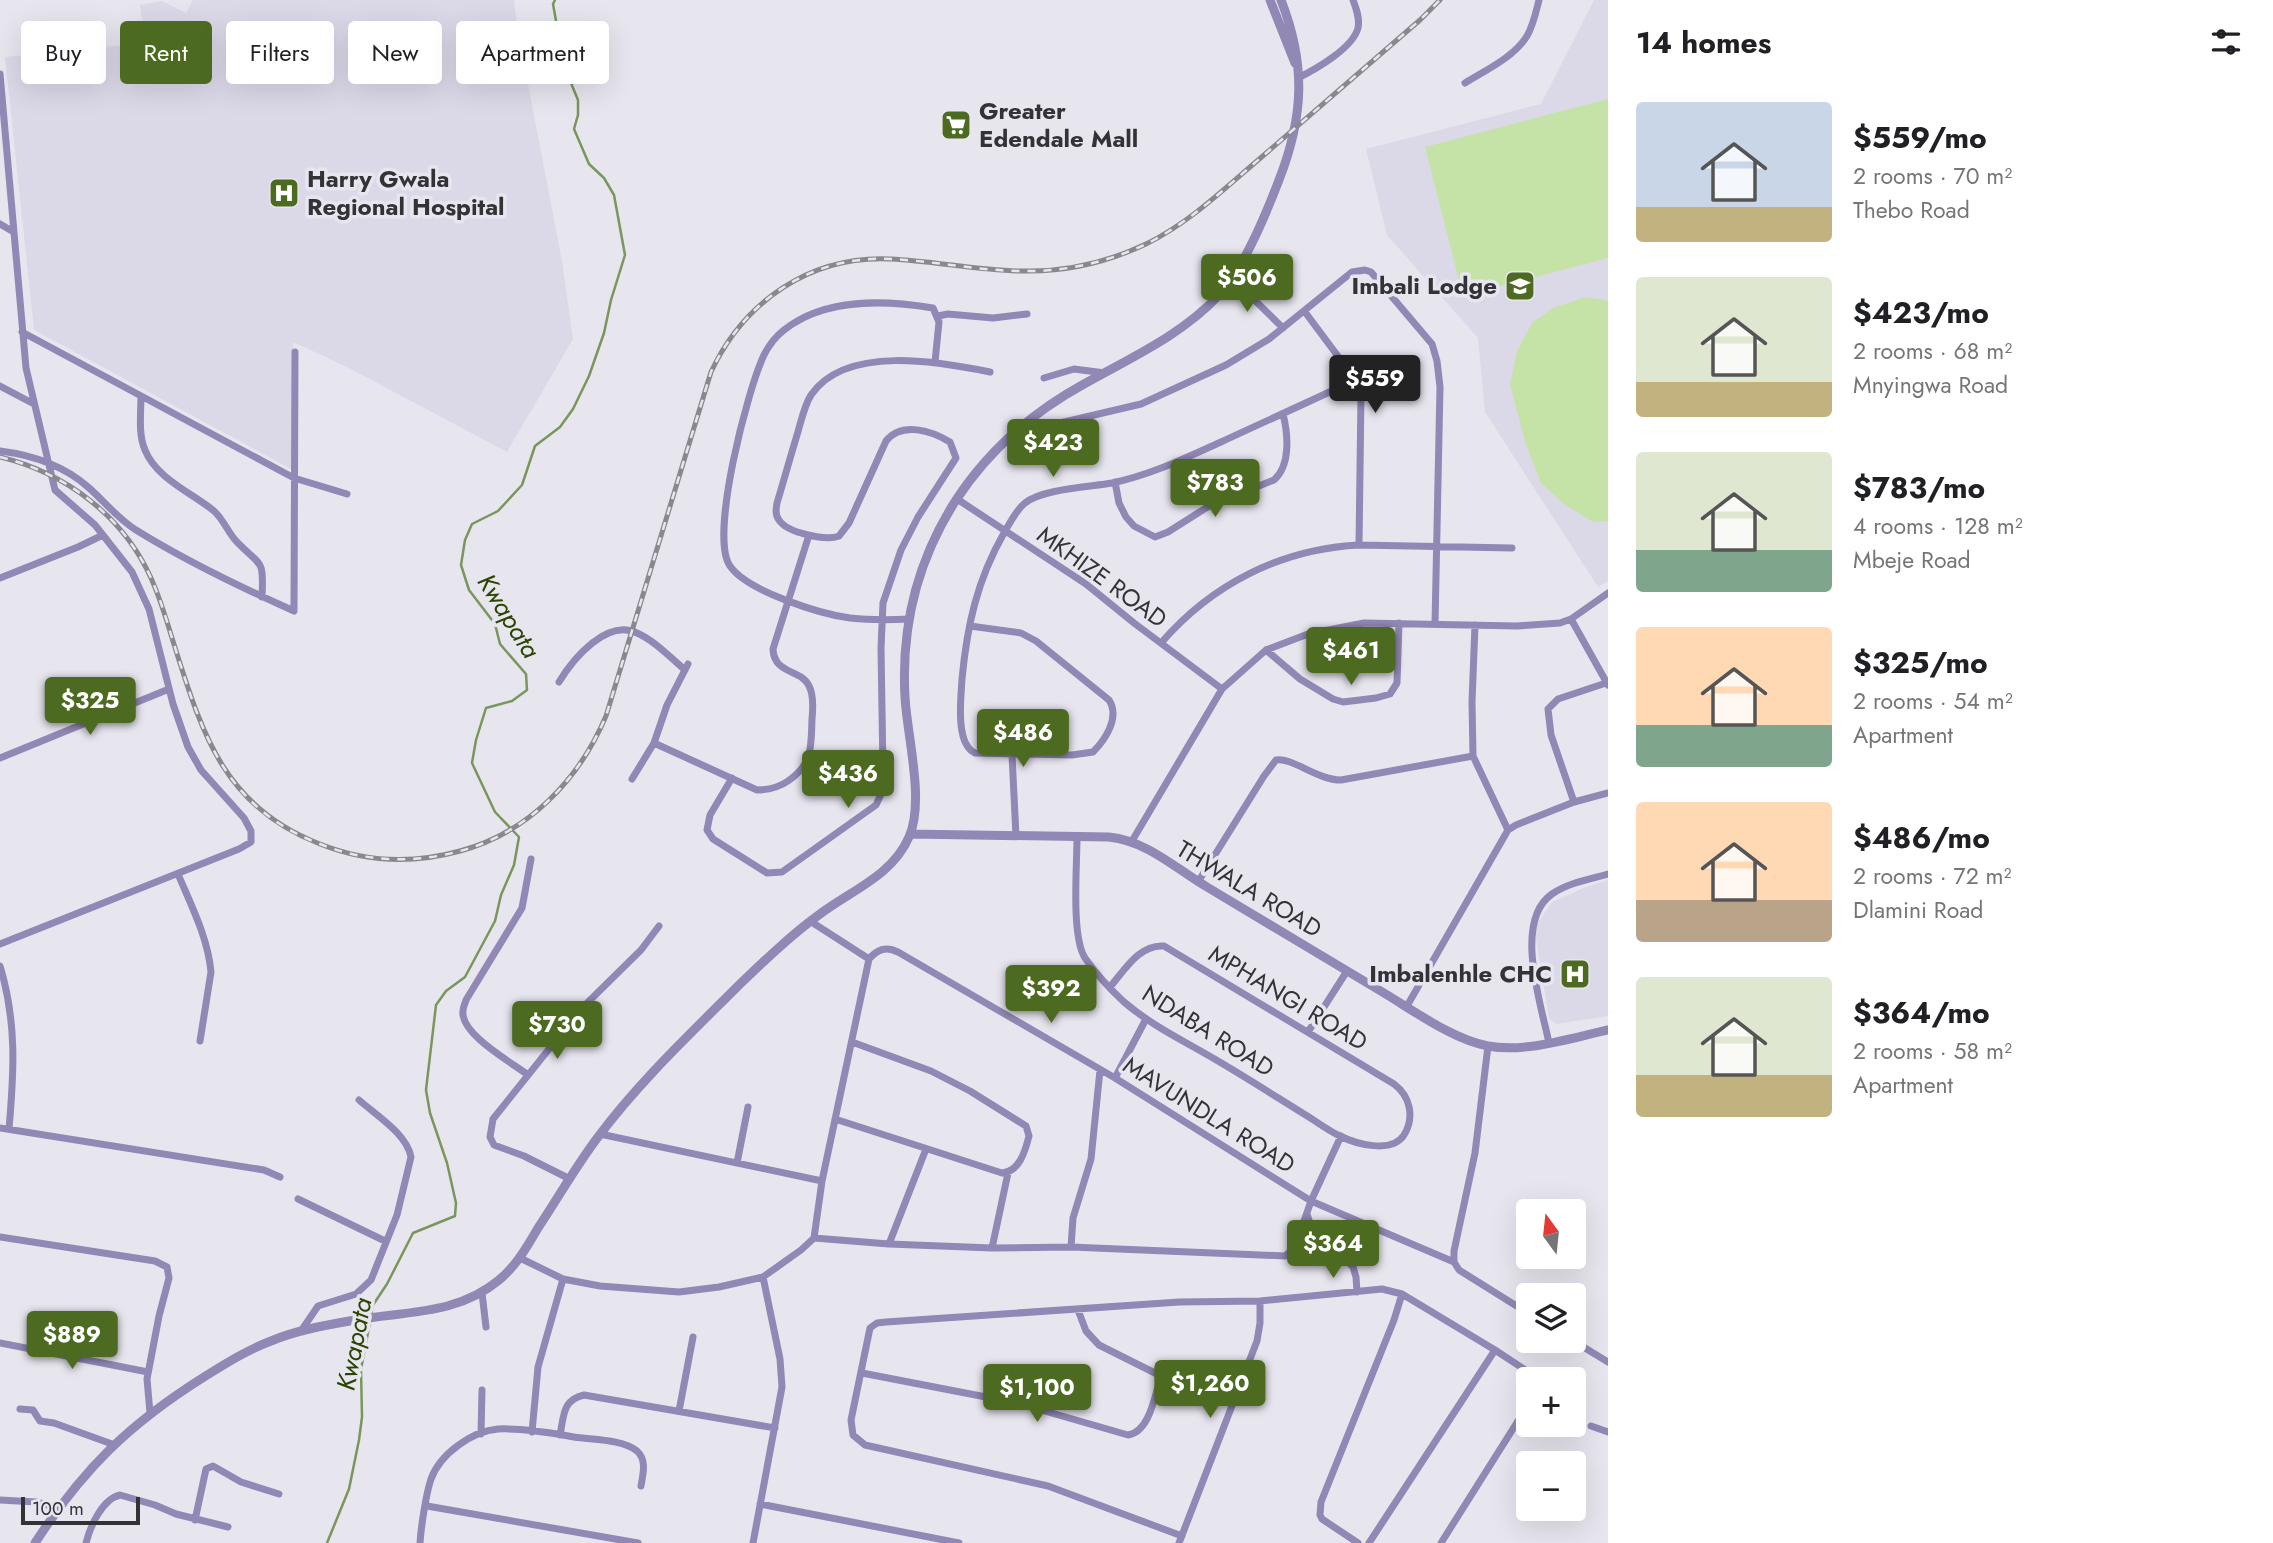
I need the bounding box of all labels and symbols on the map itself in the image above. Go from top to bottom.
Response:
place label: Greater Edendale Mall [979,93,1138,156]
supermarket icon: Greater Edendale Mall [939,108,973,142]
place label: Harry Gwala Regional Hospital [307,161,505,224]
hospital icon: Harry Gwala Regional Hospital [267,176,301,210]
pin: $506 [1206,254,1288,314]
place label: Imbali Lodge [1352,268,1497,303]
school or university icon: Imbali Lodge [1503,269,1537,303]
pin: $559 [1334,356,1416,415]
pin: $423 [1012,420,1094,479]
pin: $783 [1174,460,1256,519]
street label: MKHIZE ROAD [1030,517,1175,636]
water label: Kwapata [468,566,550,666]
pin: $461 [1310,628,1392,687]
pin: $325 [49,678,131,737]
pin: $486 [982,710,1064,769]
pin: $436 [807,750,889,810]
street label: THWALA ROAD [1170,831,1329,946]
street label: MPHANGI ROAD [1202,936,1374,1059]
place label: Imbalenhle CHC [1369,956,1552,991]
hospital icon: Imbalenhle CHC [1558,957,1592,991]
pin: $392 [1010,965,1092,1025]
street label: NDABA ROAD [1135,976,1281,1085]
pin: $730 [516,1002,598,1061]
street label: MAVUNDLA ROAD [1116,1048,1302,1182]
north arrow [1516,1199,1586,1269]
pin: $364 [1292,1220,1374,1280]
water label: Kwapata [326,1294,382,1394]
pin: $889 [31,1312,113,1371]
pin: $1,260 [1153,1360,1267,1420]
pin: $1,100 [980,1364,1094,1424]
scale bar [21,1494,140,1526]

